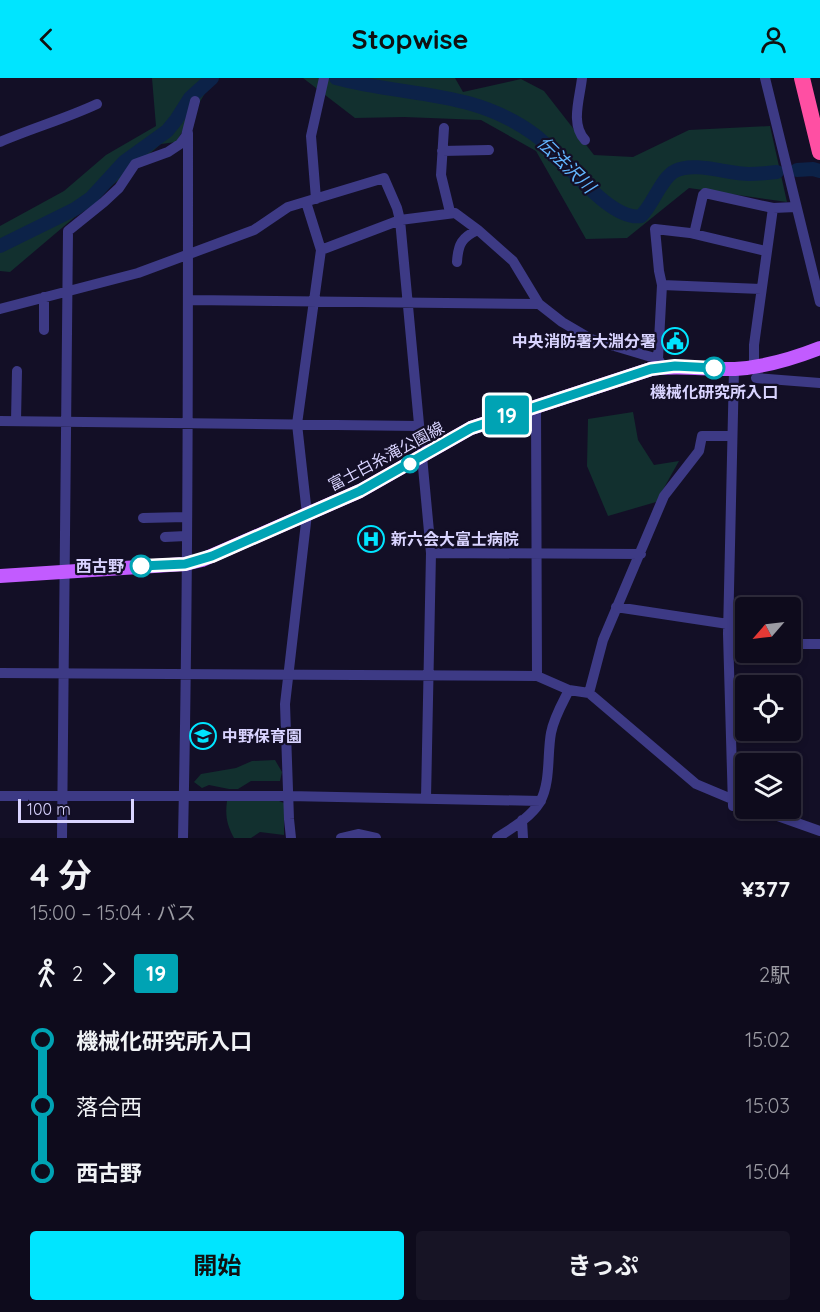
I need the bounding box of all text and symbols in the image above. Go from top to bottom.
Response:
text: Stopwise [352,22,468,56]
icon: back [30,23,63,56]
icon: person [757,23,790,56]
water label: 伝法沢川 [532,131,602,199]
public building icon: 中央消防署大淵分署 [660,326,690,356]
place label: 中央消防署大淵分署 [512,331,656,351]
marker: 機械化研究所入口 [703,357,725,379]
place label: 機械化研究所入口 [650,382,778,402]
line badge: 19 [480,396,534,434]
text: 19 [497,402,517,428]
street label: 富士白糸滝公園線 [325,417,447,495]
unlabelled marker [401,455,419,473]
hospital icon: 新六会大富士病院 [356,524,386,554]
place label: 新六会大富士病院 [391,529,519,549]
marker: 西古野 [130,555,152,577]
place label: 西古野 [76,556,124,576]
north arrow [735,597,801,663]
map controls [735,597,801,819]
button: locate [735,675,801,741]
school or university icon: 中野保育園 [188,721,218,751]
place label: 中野保育園 [222,726,302,746]
button: layers [735,753,801,819]
scale bar [18,796,134,824]
text: 100 m [27,799,71,819]
text: 4 分 [30,854,92,895]
text: ¥377 [741,875,790,903]
text: 15:00 – 15:04 · バス [30,900,196,925]
icon: walk [30,957,63,990]
icon: forward [92,957,125,990]
text: 19 [146,960,166,986]
text: 2 [72,961,83,986]
text: 2駅 [759,962,790,987]
text: 機械化研究所入口 [76,1027,252,1055]
text: 15:02 [745,1027,790,1052]
text: 落合西 [76,1093,142,1121]
text: 15:03 [746,1093,790,1118]
text: 西古野 [76,1159,142,1187]
text: 15:04 [746,1159,790,1184]
button: 開始 [30,1231,404,1300]
button: きっぷ [416,1231,790,1300]

